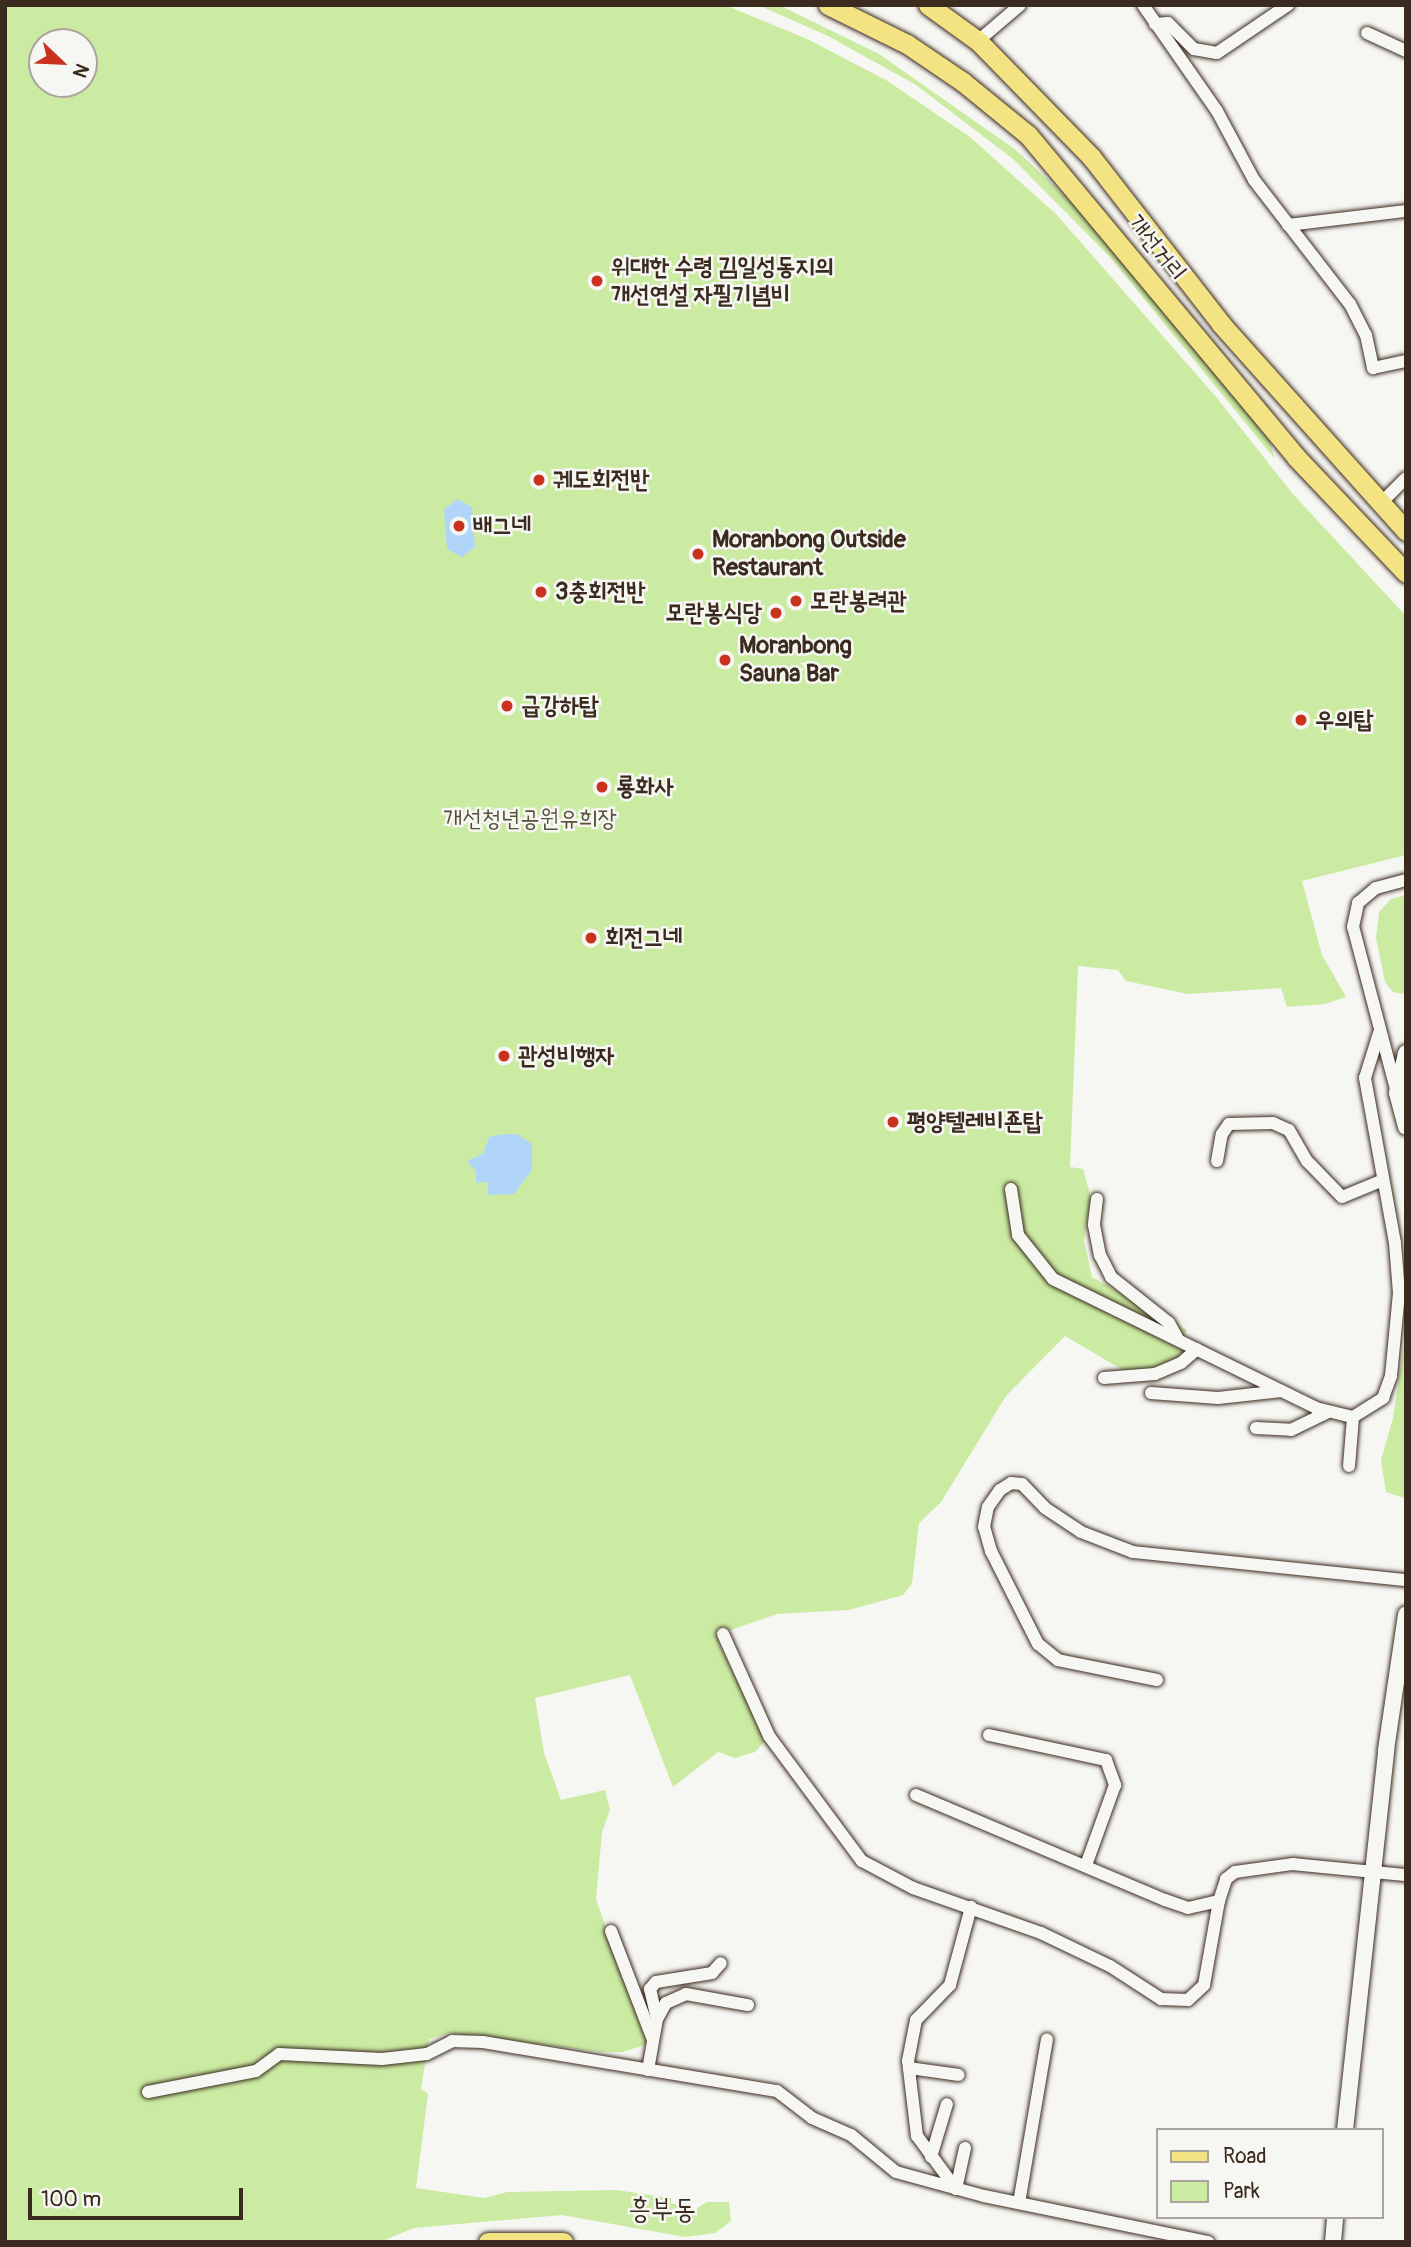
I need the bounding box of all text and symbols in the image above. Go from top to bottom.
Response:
north arrow [28,28,98,98]
text: N [67,60,94,81]
street label: 개선거리 [1122,209,1192,287]
place label: 위대한 수령 김일성동지의 개선연설 자필기념비 [611,253,834,309]
marker: 위대한 수령 김일성동지의 개선연설 자필기념비 [589,273,605,289]
place label: 궤도회전반 [553,466,650,494]
marker: 궤도회전반 [531,472,547,488]
place label: 배그네 [473,512,531,540]
marker: 배그네 [451,518,467,534]
place label: Moranbong Outside Restaurant [712,526,906,582]
marker: Moranbong Outside Restaurant [690,546,706,562]
place label: 3충회전반 [555,578,646,606]
marker: 3충회전반 [533,584,549,600]
place label: 모란봉려관 [810,587,907,615]
marker: 모란봉려관 [788,593,804,609]
place label: 모란봉식당 [665,599,762,627]
marker: 모란봉식당 [768,605,784,621]
place label: Moranbong Sauna Bar [739,632,852,688]
marker: Moranbong Sauna Bar [717,652,733,668]
place label: 급강하탑 [521,692,598,720]
marker: 급강하탑 [499,698,515,714]
place label: 우의탑 [1315,706,1373,734]
marker: 우의탑 [1293,712,1309,728]
place label: 룡화사 [616,773,674,801]
marker: 룡화사 [594,779,610,795]
park label: 개선청년공원유희장 [443,805,617,833]
place label: 회전그네 [605,924,682,952]
marker: 회전그네 [583,930,599,946]
place label: 관성비행자 [518,1042,615,1070]
marker: 관성비행자 [496,1048,512,1064]
place label: 평양텔레비죤탑 [907,1108,1042,1136]
marker: 평양텔레비죤탑 [885,1114,901,1130]
legend [1156,2128,1383,2219]
text: Road [1223,2143,1267,2170]
scale bar [32,2174,247,2218]
text: Park [1223,2178,1260,2205]
text: 100 m [41,2186,101,2213]
district label: 흥부동 [628,2193,696,2227]

